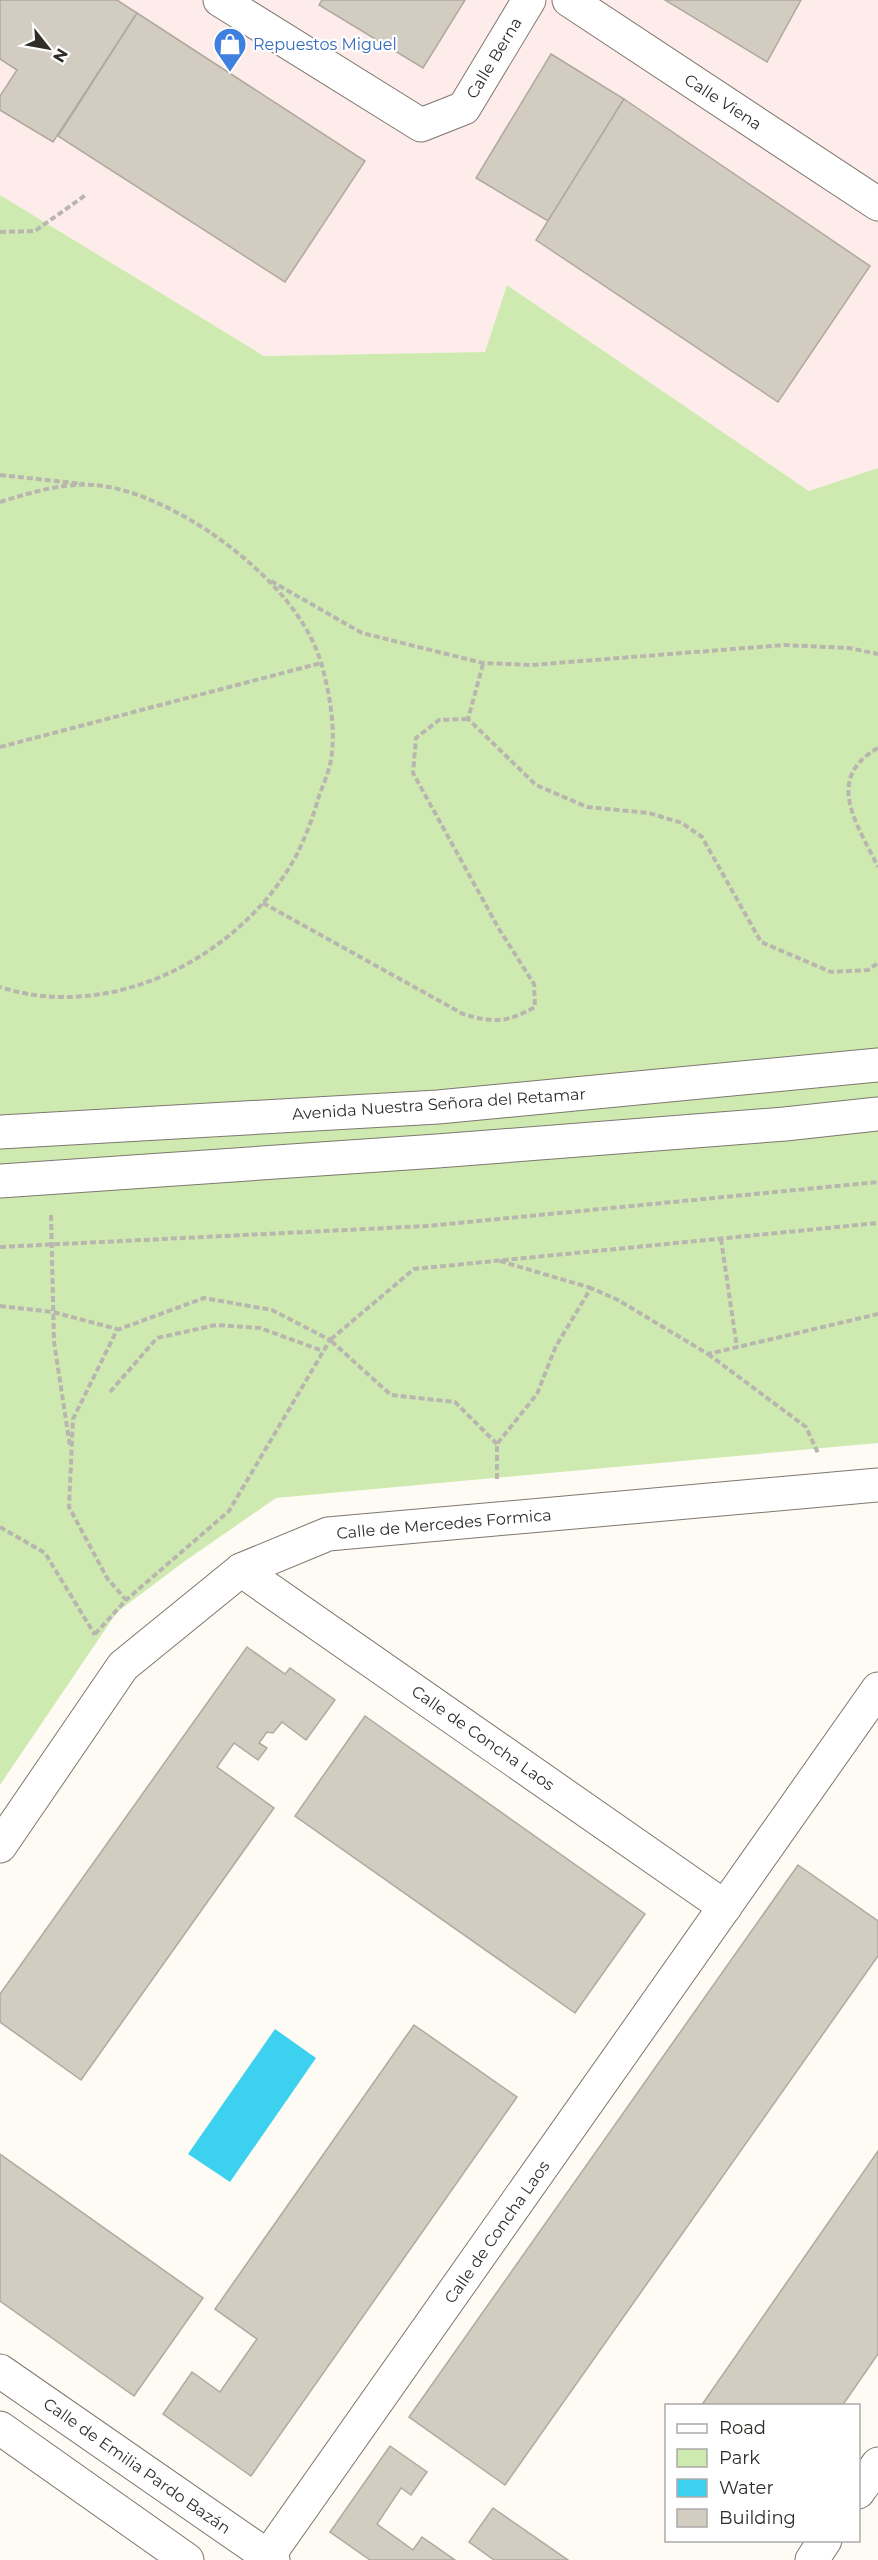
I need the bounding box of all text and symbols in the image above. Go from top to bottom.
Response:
street label: Calle Berna [462,14,526,102]
north arrow [18,18,78,78]
shop icon: Repuestos Miguel [212,26,248,73]
place label: Repuestos Miguel [253,35,397,54]
text: N [49,45,72,66]
street label: Calle Viena [681,70,765,134]
street label: Avenida Nuestra Señora del Retamar [292,1084,586,1124]
street label: Calle de Mercedes Formica [336,1505,552,1543]
street label: Calle de Concha Laos [408,1682,558,1795]
street label: Calle de Concha Laos [441,2157,554,2307]
street label: Calle de Emilia Pardo Bazán [40,2394,234,2538]
legend [665,2404,860,2542]
text: Road [719,2417,766,2439]
text: Park [719,2447,760,2469]
text: Water [719,2477,774,2499]
text: Building [719,2507,796,2529]

